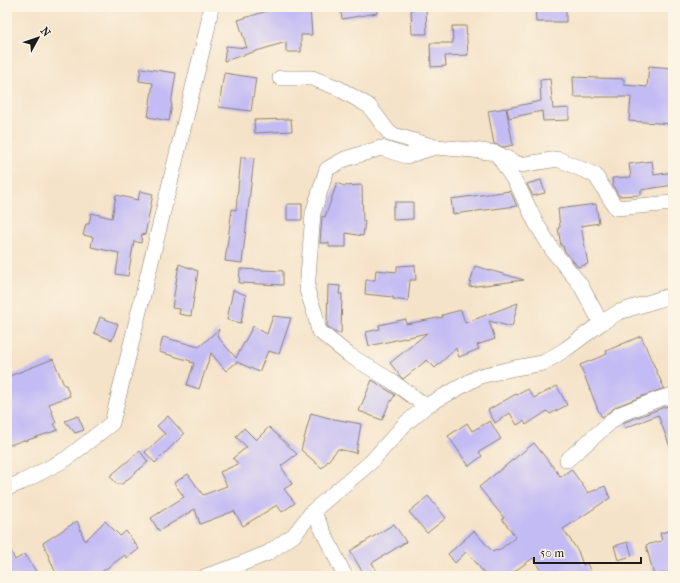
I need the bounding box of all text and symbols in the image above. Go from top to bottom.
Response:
north arrow [18,18,58,58]
text: N [38,25,53,40]
scale bar [534,539,641,565]
text: 50 m [540,546,564,560]

